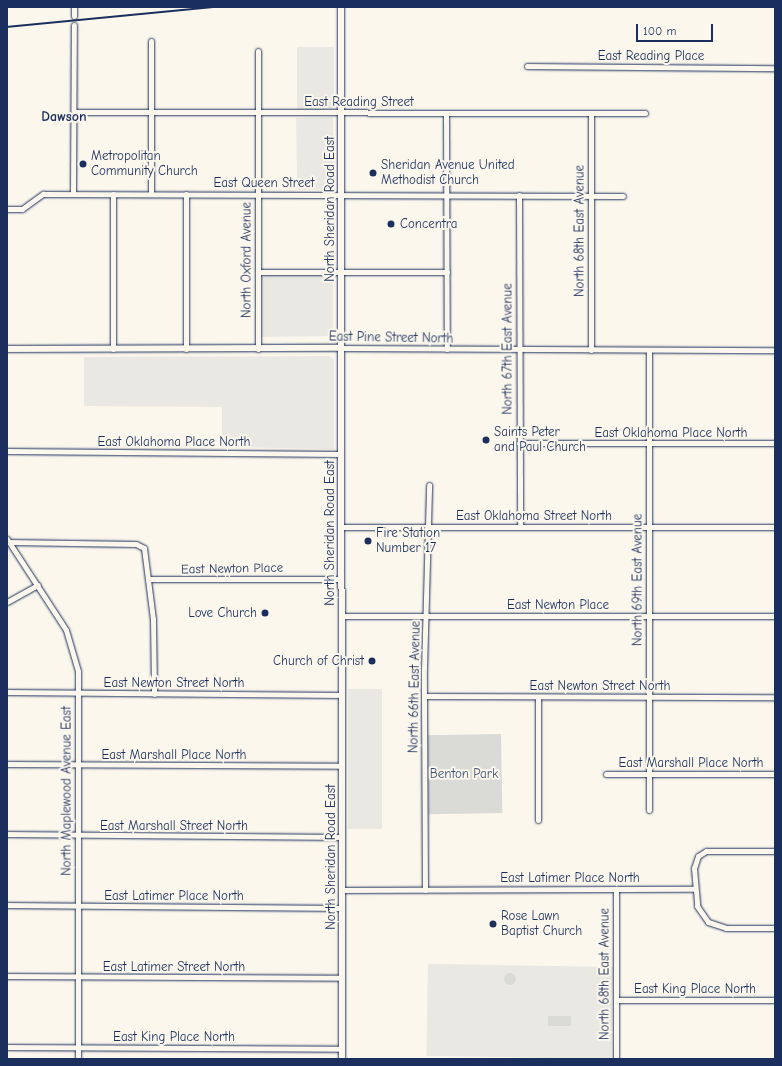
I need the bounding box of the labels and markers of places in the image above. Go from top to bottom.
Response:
place label: Metropolitan Community Church [91,149,198,180]
place label: Sheridan Avenue United Methodist Church [381,158,515,189]
marker: Metropolitan Community Church [78,159,88,169]
marker: Sheridan Avenue United Methodist Church [368,168,378,178]
place label: Concentra [400,216,457,232]
marker: Concentra [385,218,397,230]
place label: Saints Peter and Paul Church [494,425,586,456]
marker: Saints Peter and Paul Church [481,435,491,445]
place label: Fire Station Number 17 [376,526,440,557]
marker: Fire Station Number 17 [363,536,373,546]
place label: Love Church [188,605,257,621]
marker: Love Church [260,608,270,618]
place label: Church of Christ [273,653,364,669]
marker: Church of Christ [367,656,377,666]
place label: Rose Lawn Baptist Church [501,909,582,940]
marker: Rose Lawn Baptist Church [488,919,498,929]

